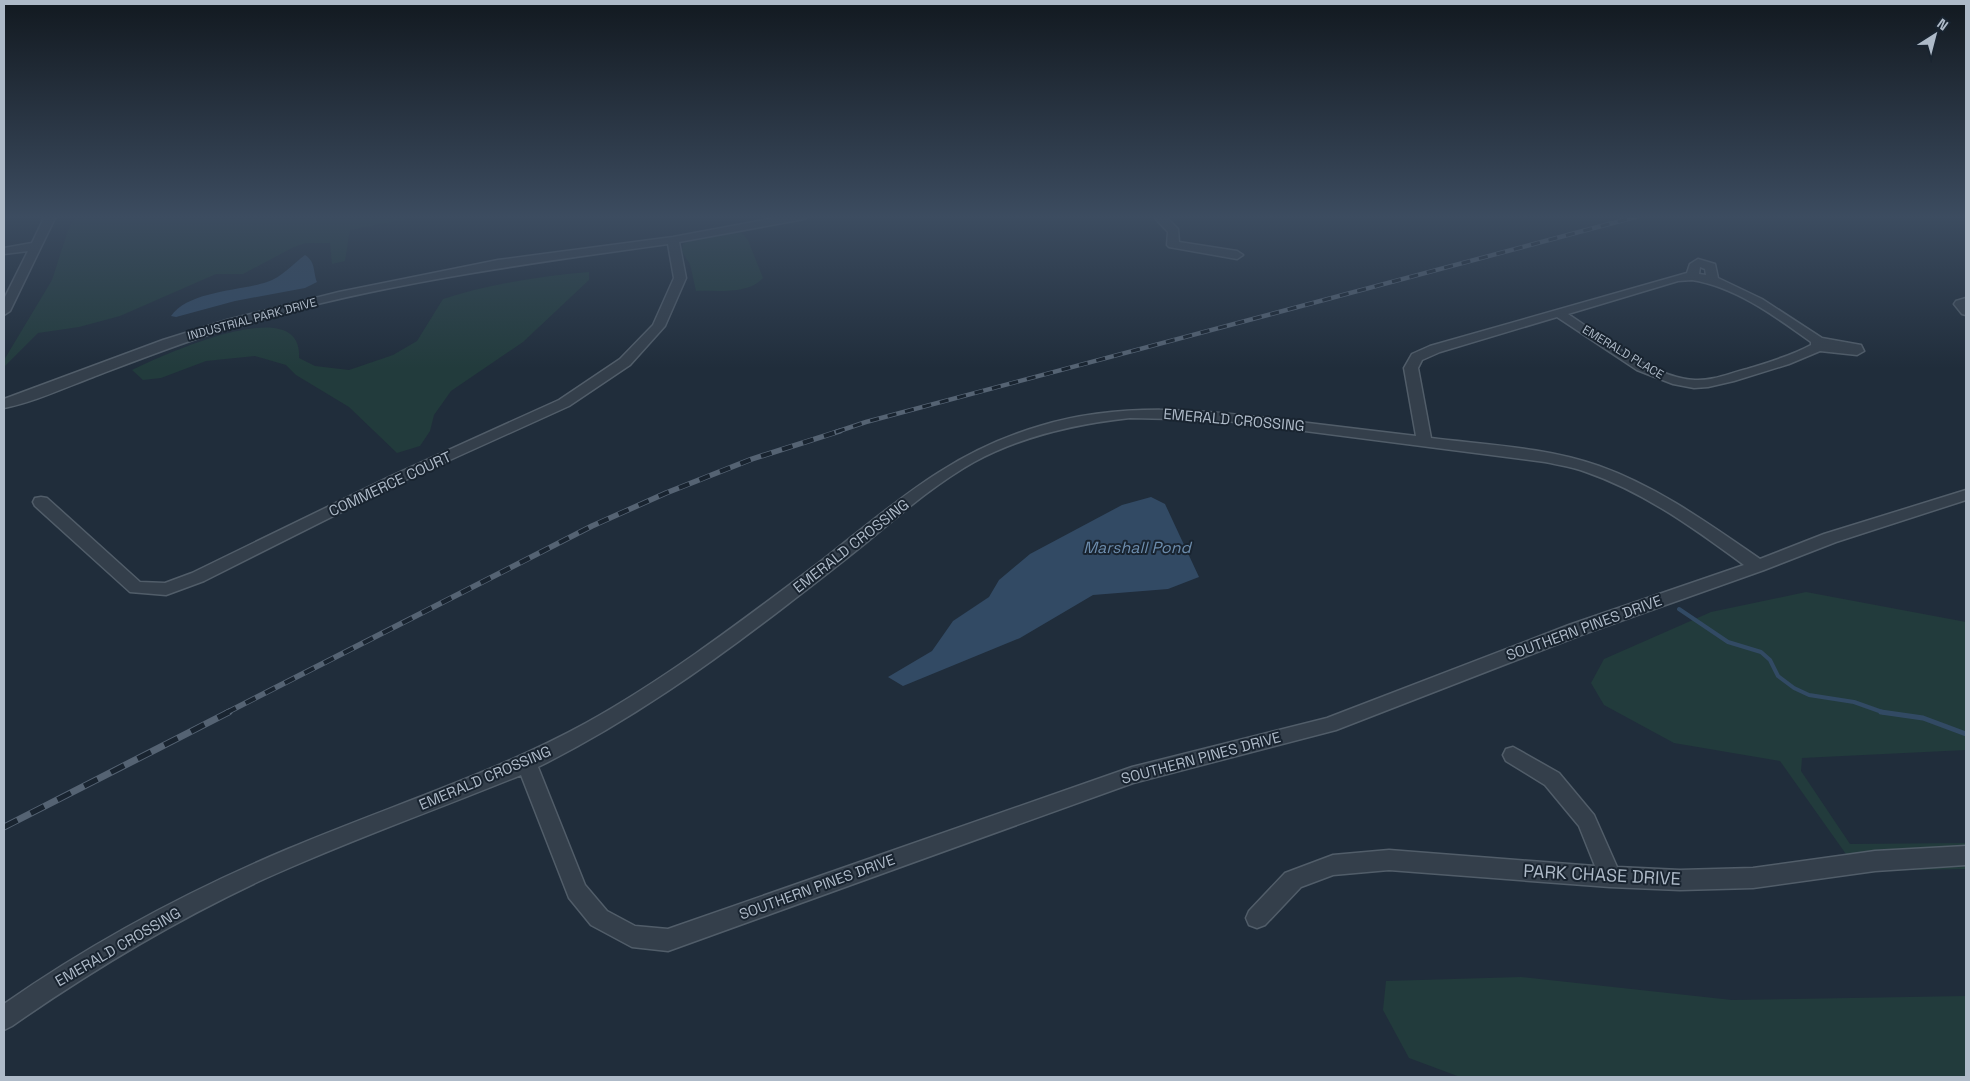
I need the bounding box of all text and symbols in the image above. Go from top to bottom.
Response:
north arrow [1910,10,1960,60]
text: N [1934,14,1952,35]
street label: INDUSTRIAL PARK DRIVE [186,294,319,344]
street label: EMERALD PLACE [1579,321,1667,383]
street label: EMERALD CROSSING [1163,404,1306,435]
street label: COMMERCE COURT [325,447,454,520]
street label: EMERALD CROSSING [789,494,912,597]
water label: Marshall Pond [1083,537,1193,558]
street label: SOUTHERN PINES DRIVE [1503,590,1664,665]
street label: SOUTHERN PINES DRIVE [1119,727,1283,788]
street label: EMERALD CROSSING [416,741,554,814]
street label: SOUTHERN PINES DRIVE [736,849,897,924]
street label: PARK CHASE DRIVE [1523,859,1681,890]
street label: EMERALD CROSSING [52,903,184,990]

